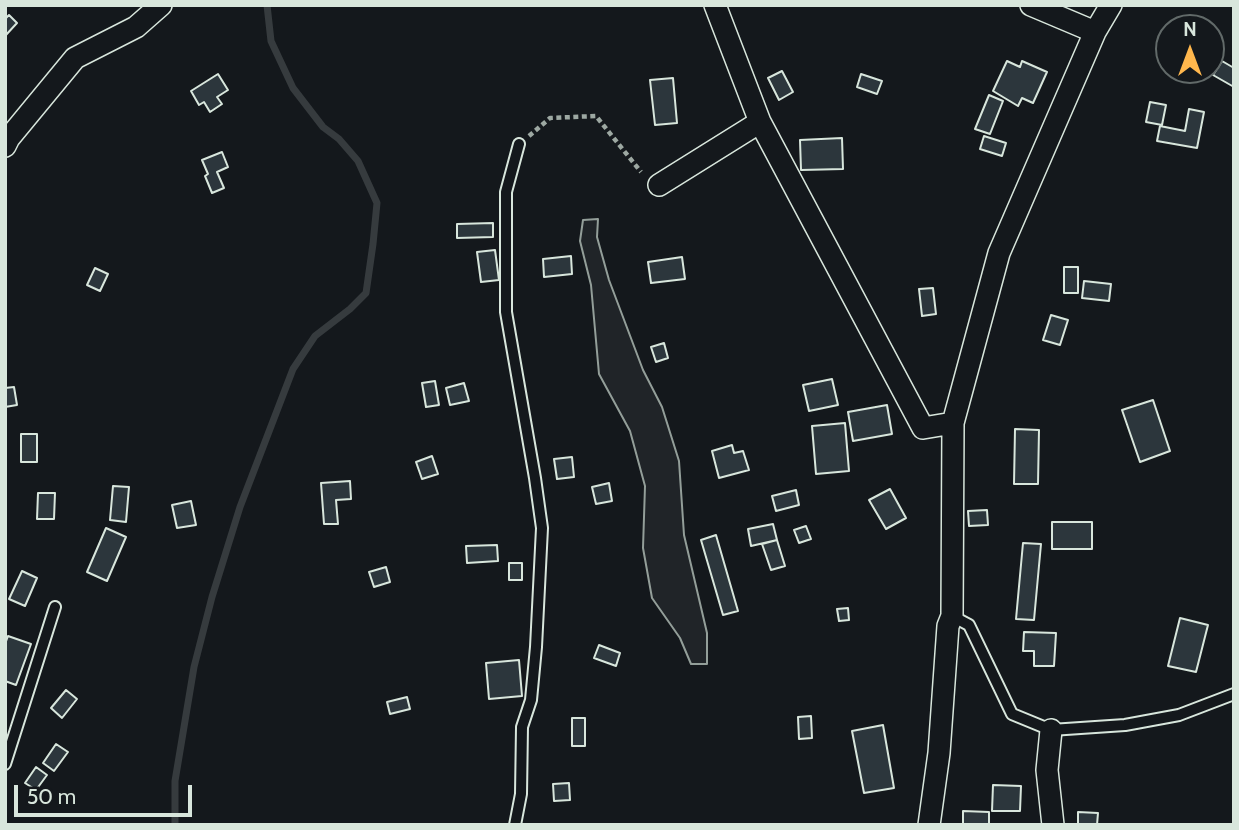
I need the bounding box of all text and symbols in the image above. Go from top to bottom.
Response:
north arrow [1155,14,1225,84]
text: N [1183,18,1197,41]
scale bar [18,770,196,814]
text: 50 m [27,784,76,809]

